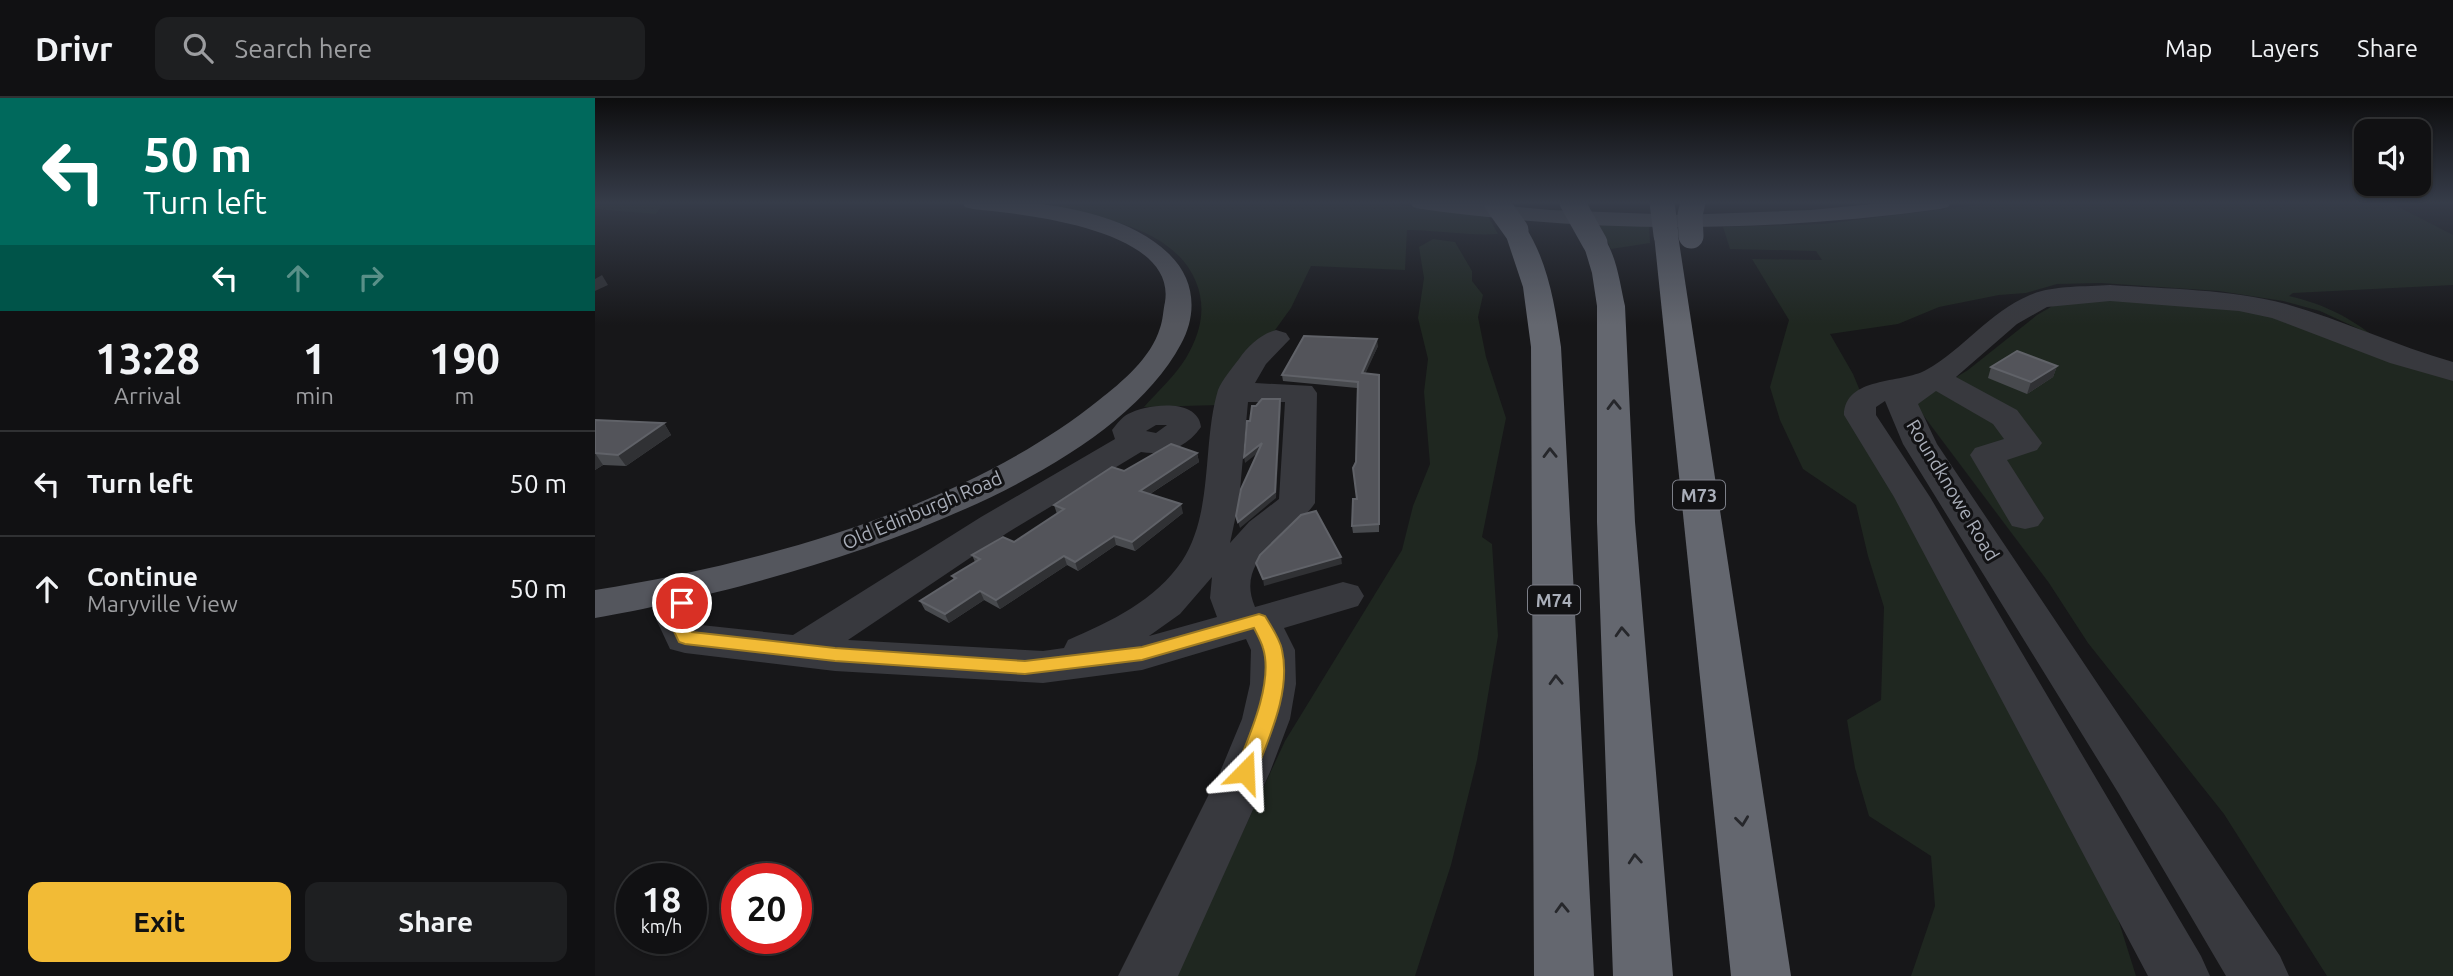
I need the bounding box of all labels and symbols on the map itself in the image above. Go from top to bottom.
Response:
one-way arrow [1606,399,1622,409]
street label: Roundknowe Road [1902,415,2004,565]
one-way arrow [1542,447,1557,458]
street label: Old Edinburgh Road [839,466,1005,554]
road number: M73 [1673,480,1725,510]
pin [652,573,712,633]
road number: M74 [1528,586,1580,614]
one-way arrow [1614,626,1629,637]
one-way arrow [1548,675,1564,685]
position arrow [1208,735,1282,809]
one-way arrow [1735,816,1750,827]
one-way arrow [1628,853,1643,864]
speed limit sign: 20 [721,863,812,954]
one-way arrow [1555,902,1570,913]

